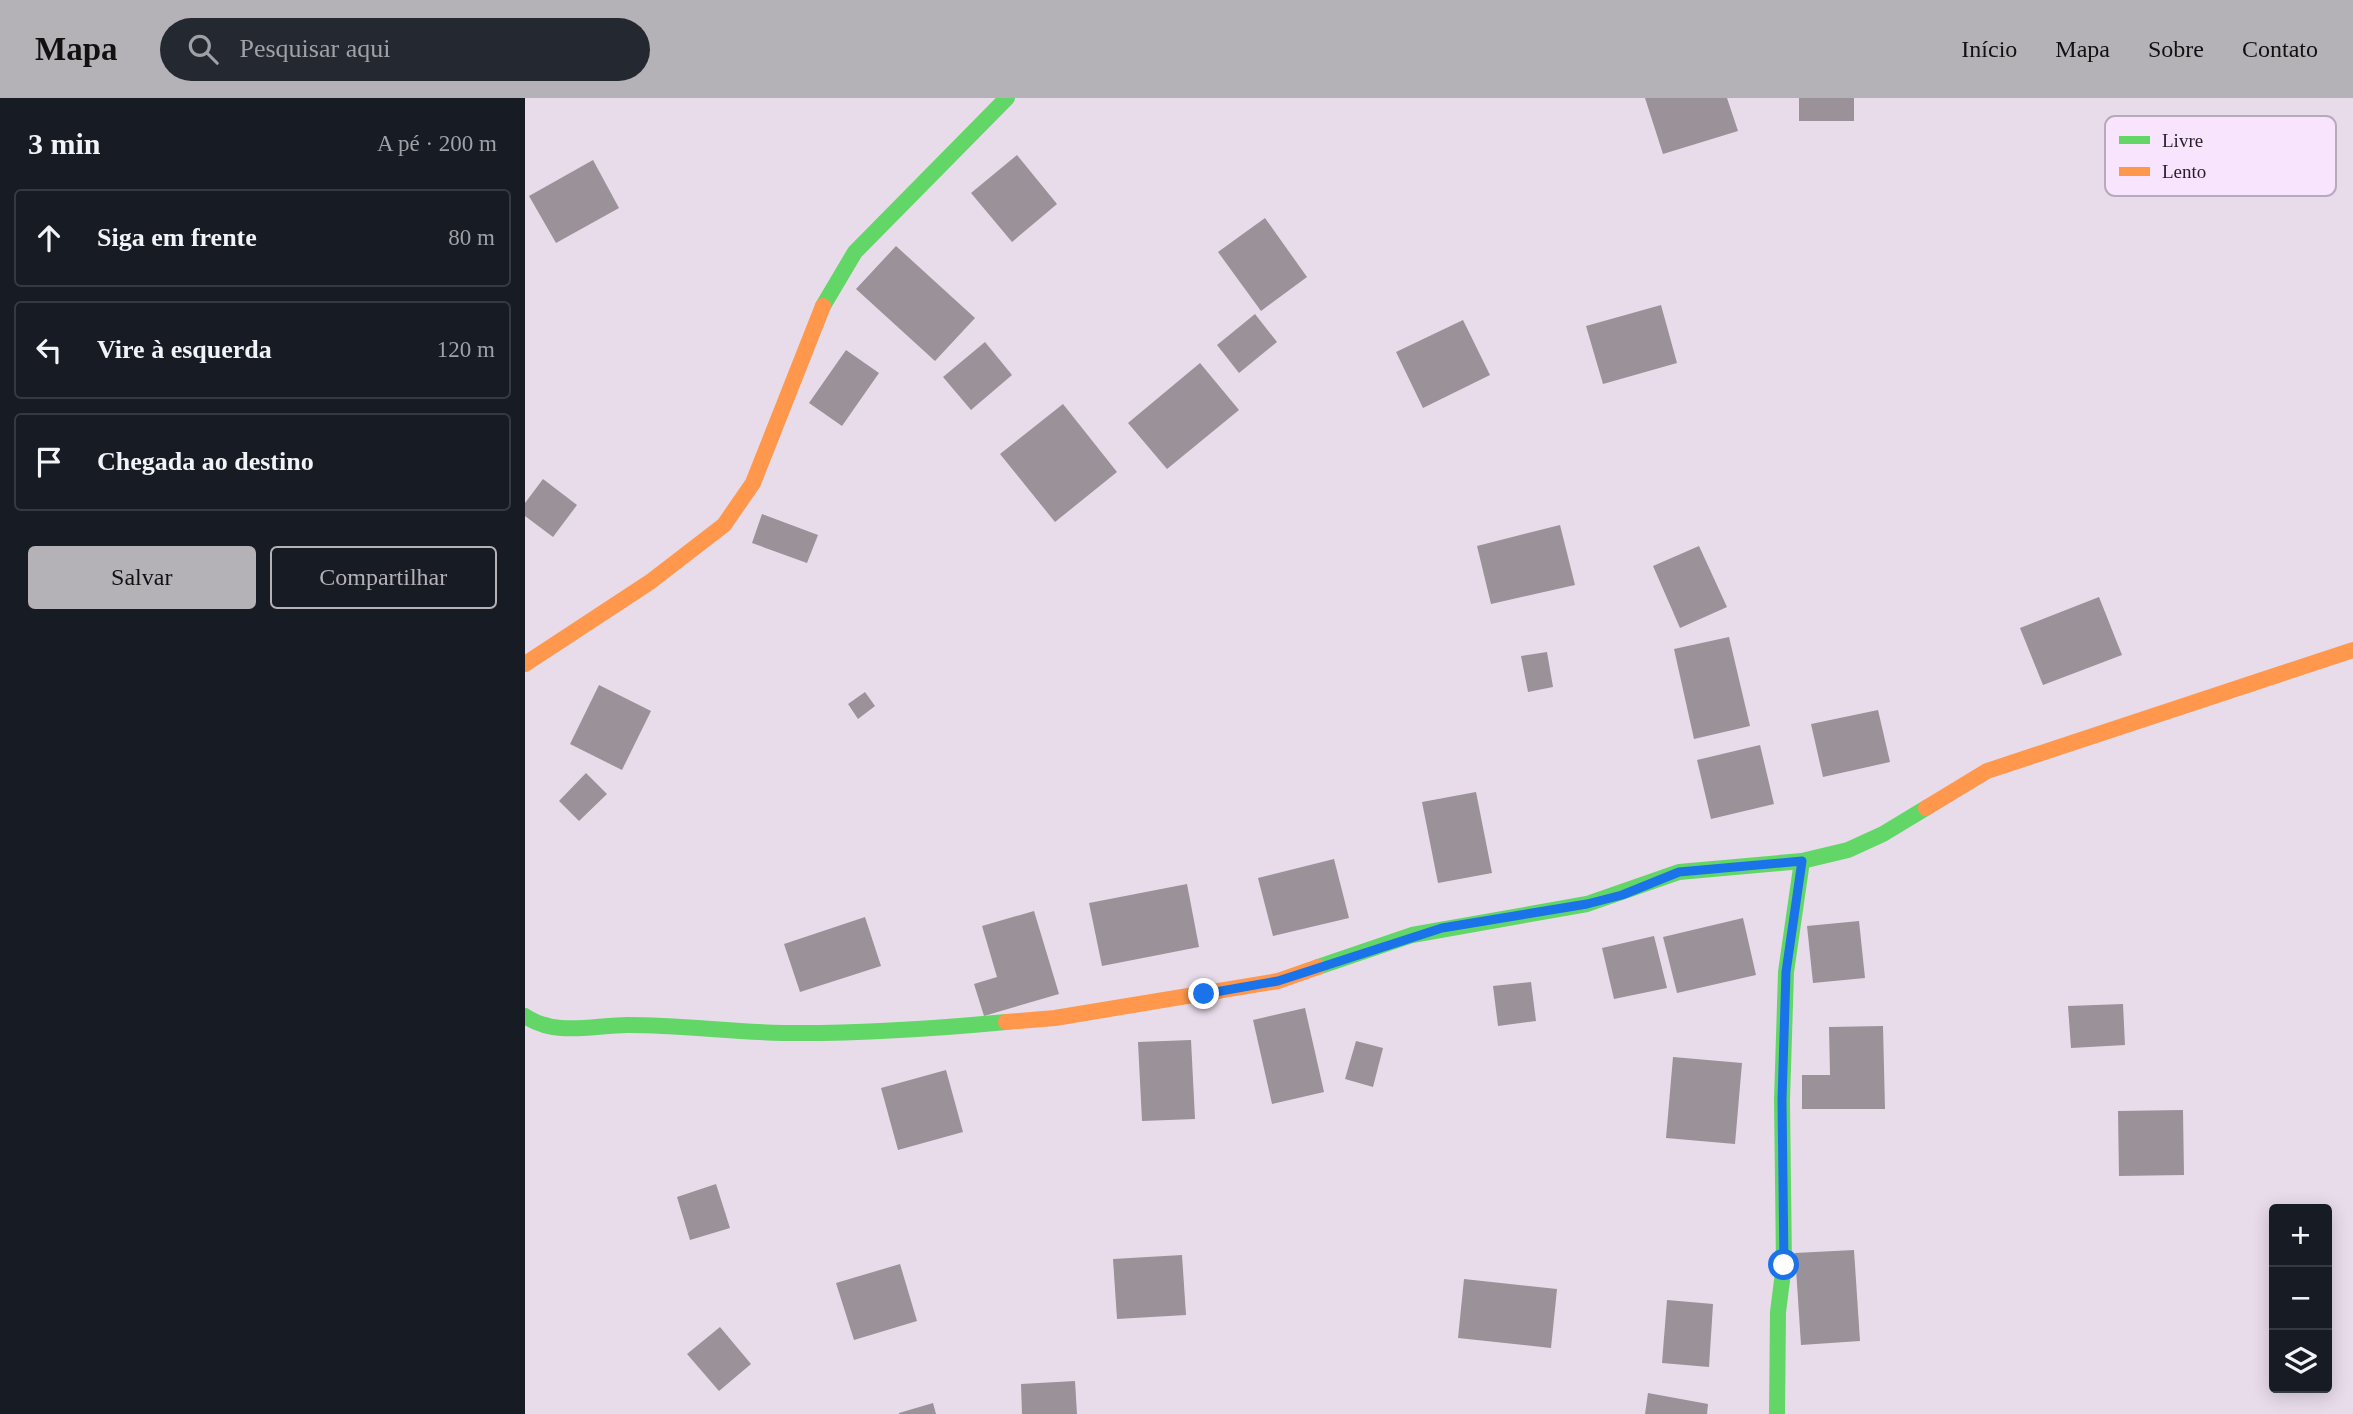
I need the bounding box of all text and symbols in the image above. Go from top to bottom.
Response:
search box [160,18,650,81]
icon: search [184,30,222,68]
text: Mapa [35,31,118,67]
text: Pesquisar aqui [240,34,390,63]
text: Início [1961,36,2017,62]
text: Mapa [2055,36,2110,62]
text: Sobre [2148,36,2204,62]
text: Contato [2242,36,2318,62]
legend [2105,116,2336,196]
text: 3 min [28,127,101,160]
text: Livre [2162,130,2203,151]
text: A pé · 200 m [377,131,497,156]
text: Lento [2162,161,2206,182]
icon: ahead [30,219,68,257]
text: Siga em frente [97,223,257,252]
text: 80 m [448,225,495,250]
icon: left [30,331,68,369]
text: Vire à esquerda [97,335,272,364]
text: 120 m [437,337,495,362]
icon: arrive [30,443,68,481]
text: Chegada ao destino [97,447,314,476]
button: Salvar [28,546,256,609]
button: Compartilhar [270,546,497,609]
route end [1188,978,1219,1009]
map controls [2269,1204,2332,1393]
button: + [2269,1204,2332,1267]
route start [1768,1249,1799,1280]
button: − [2269,1267,2332,1330]
button: layers [2269,1330,2332,1393]

